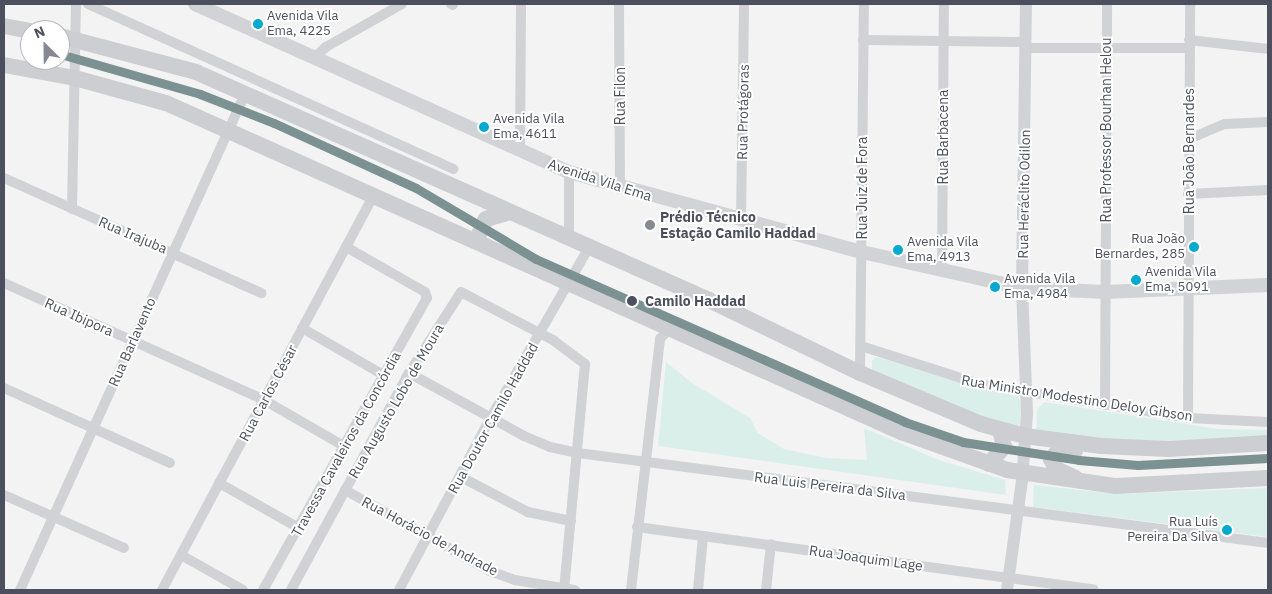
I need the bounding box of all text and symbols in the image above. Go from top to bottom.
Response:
place label: Avenida Vila Ema, 4225 [267,9,338,40]
marker: Avenida Vila Ema, 4225 [253,19,263,29]
north arrow [20,20,70,70]
text: N [31,22,48,42]
street label: Rua Professor Bourhan Helou [1098,38,1114,222]
street label: Rua Protágoras [734,64,752,160]
street label: Rua Filon [612,67,628,125]
street label: Rua João Bernardes [1181,88,1197,214]
street label: Rua Barbacena [935,89,951,185]
place label: Avenida Vila Ema, 4611 [493,112,564,143]
marker: Avenida Vila Ema, 4611 [479,122,489,132]
street label: Rua Heráclito Odilon [1014,129,1034,259]
street label: Rua Juiz de Fora [854,136,870,240]
street label: Avenida Vila Ema [546,155,654,205]
place label: Prédio Técnico Estação Camilo Haddad [660,209,816,242]
street label: Rua Irajuba [96,213,170,257]
marker: Prédio Técnico Estação Camilo Haddad [644,219,656,231]
place label: Rua João Bernardes, 285 [1095,232,1185,263]
place label: Avenida Vila Ema, 4913 [907,235,978,266]
marker: Rua João Bernardes, 285 [1189,242,1199,252]
marker: Avenida Vila Ema, 4913 [893,245,903,255]
place label: Avenida Vila Ema, 5091 [1145,265,1216,296]
place label: Avenida Vila Ema, 4984 [1004,272,1075,303]
marker: Avenida Vila Ema, 5091 [1131,275,1141,285]
marker: Avenida Vila Ema, 4984 [990,282,1000,292]
marker: Camilo Haddad [623,292,641,310]
place label: Camilo Haddad [645,293,746,309]
street label: Rua Ibipora [42,294,116,340]
street label: Rua Barlavento [105,295,159,389]
street label: Rua Augusto Lobo de Moura [345,321,447,481]
street label: Rua Doutor Camilo Haddad [444,340,542,496]
street label: Rua Carlos César [236,342,300,444]
street label: Travessa Cavaleiros da Concórdia [288,348,404,540]
street label: Rua Ministro Modestino Deloy Gibson [960,371,1194,425]
street label: Rua Luis Pereira da Silva [753,468,907,504]
street label: Rua Horácio de Andrade [359,493,501,579]
place label: Rua Luís Pereira Da Silva [1127,515,1218,546]
marker: Rua Luís Pereira Da Silva [1222,525,1232,535]
street label: Rua Joaquim Lage [808,542,924,574]

